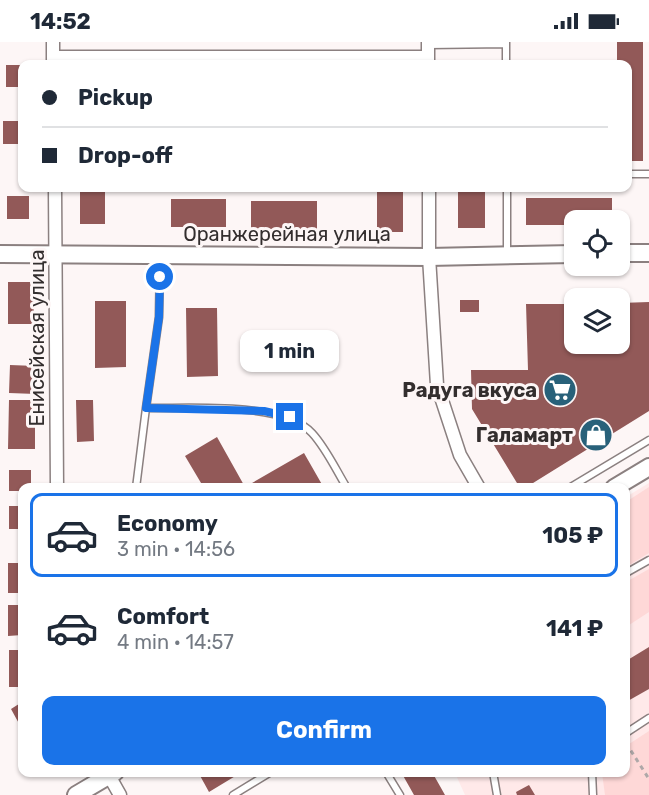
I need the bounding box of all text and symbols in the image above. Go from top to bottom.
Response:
text: 14:52 [30,8,91,35]
text: Pickup [78,84,153,111]
text: Drop-off [78,142,173,169]
map controls [564,210,630,354]
button: locate [564,210,630,276]
street label: Оранжерейная улица [183,222,391,246]
street label: Енисейская улица [25,249,49,427]
route start [146,263,173,290]
button: layers [564,288,630,354]
callout: 1 min [240,330,340,372]
text: 1 min [264,339,315,363]
supermarket icon: Радуга вкуса [542,372,578,408]
place label: Радуга вкуса [402,378,537,402]
route end [276,403,303,430]
shop icon: Галамарт [578,417,614,453]
place label: Галамарт [476,423,573,447]
icon: car [45,508,99,562]
text: Economy [117,510,218,537]
text: 105 ₽ [542,522,603,549]
text: 3 min · 14:56 [117,537,235,561]
icon: car [45,601,99,655]
text: Comfort [117,603,209,630]
text: 141 ₽ [546,615,603,642]
text: 4 min · 14:57 [117,630,234,654]
button: Confirm [42,696,606,765]

